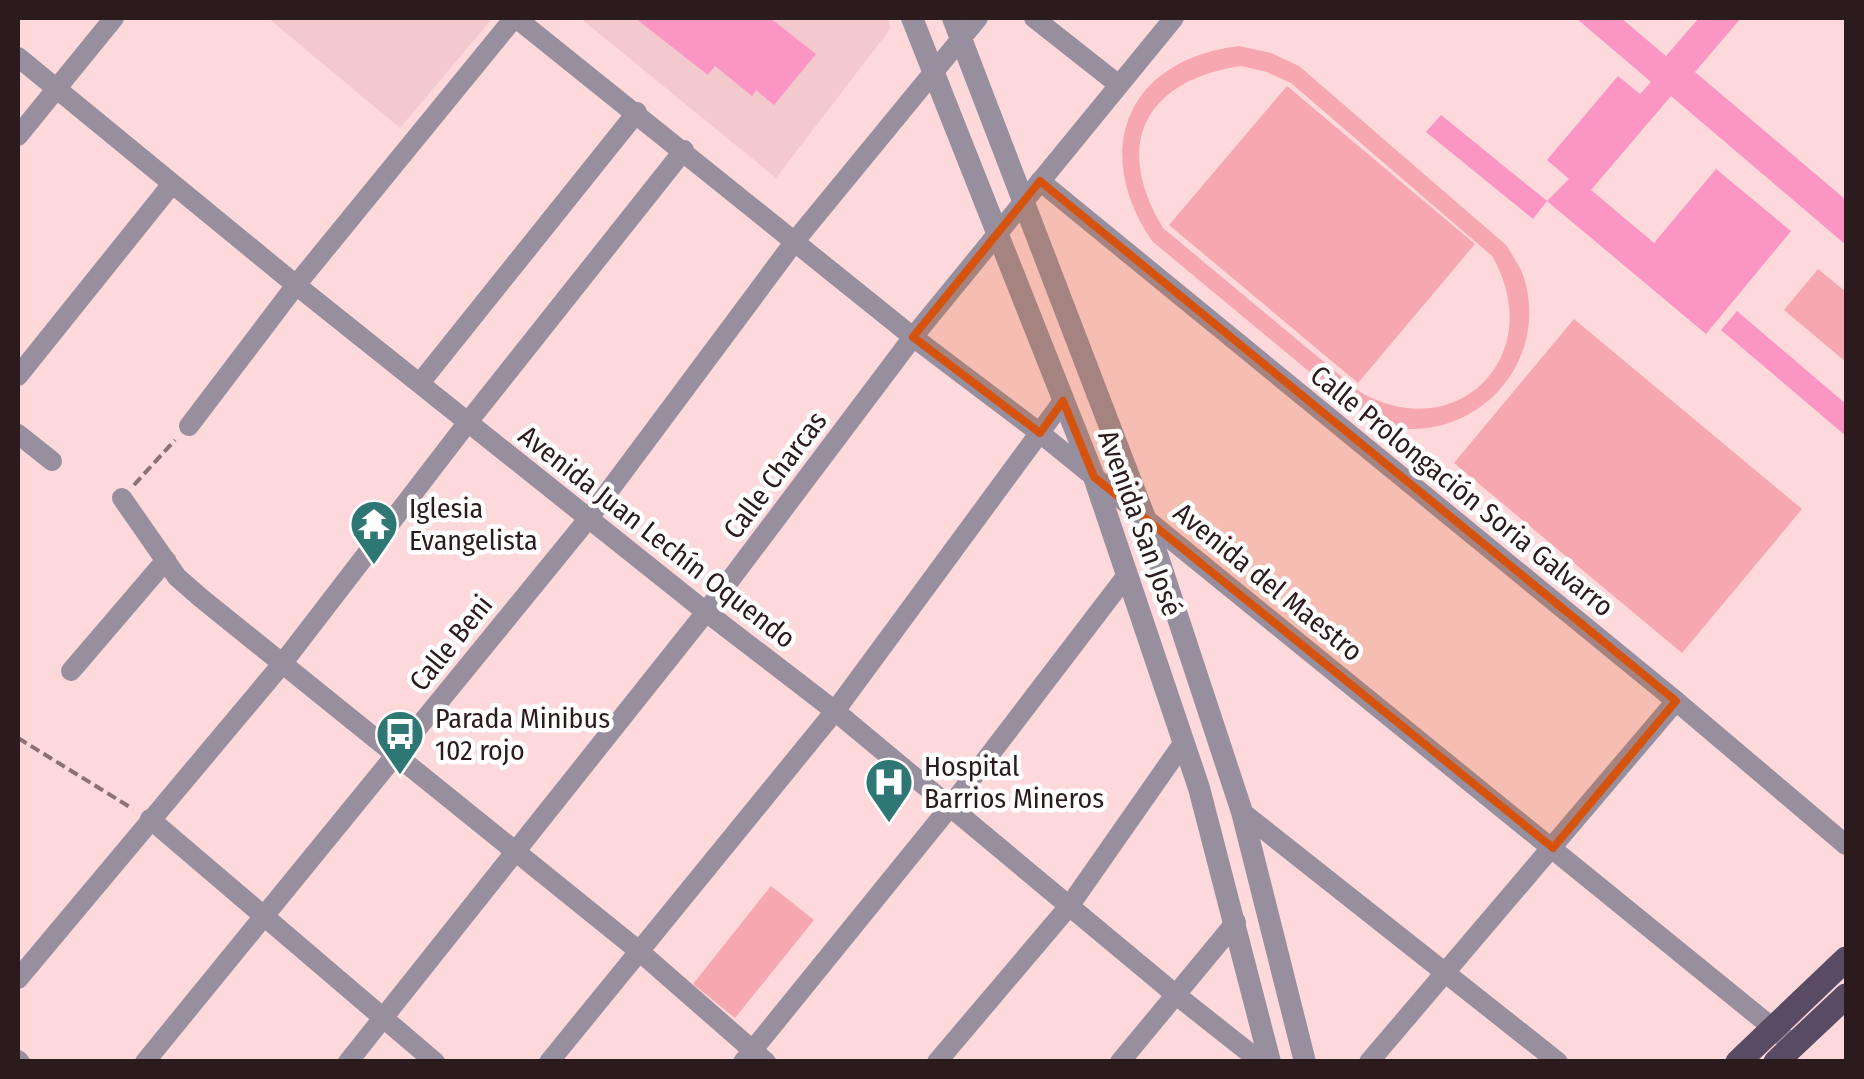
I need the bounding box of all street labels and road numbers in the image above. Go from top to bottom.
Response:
street label: Calle Prolongación Soria Galvarro [1304,359,1620,623]
street label: Calle Charcas [716,405,834,545]
street label: Avenida Juan Lechín Oquendo [512,419,802,655]
street label: Avenida San José [1091,426,1189,620]
street label: Avenida del Maestro [1167,496,1369,668]
street label: Calle Beni [402,589,500,697]

